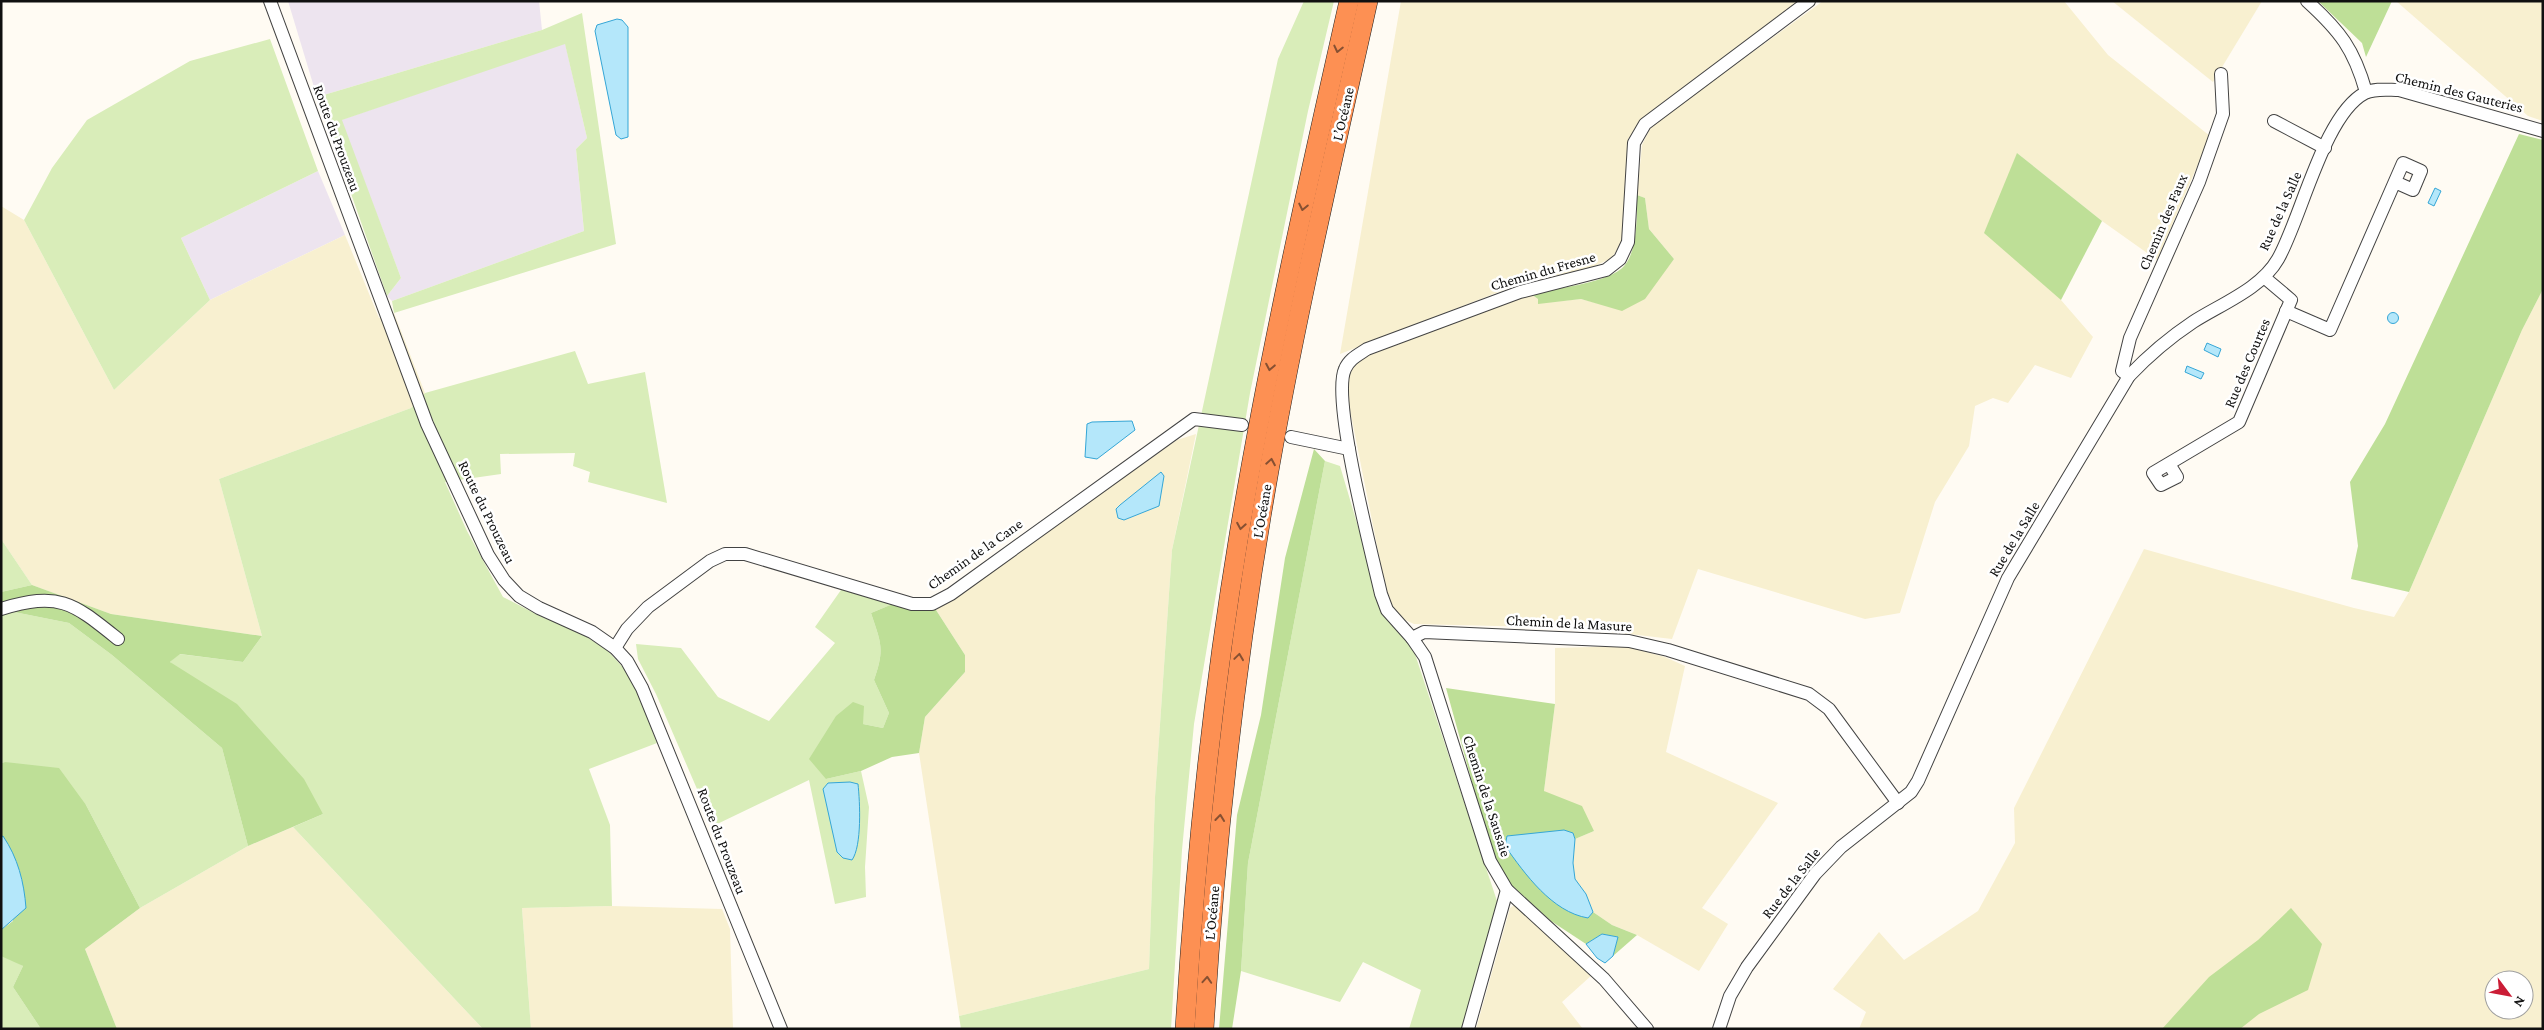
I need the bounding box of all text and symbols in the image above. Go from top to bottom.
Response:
one-way arrow [1333,44,1344,53]
street label: Chemin des Gauteries [2393,68,2525,116]
street label: Route du Prouzeau [310,83,364,194]
street label: L’Océane [1329,85,1357,142]
street label: Rue de la Salle [2255,169,2305,253]
street label: Chemin des Faux [2136,172,2190,272]
one-way arrow [1298,203,1309,212]
street label: Chemin du Fresne [1489,248,1598,294]
street label: Rue des Courtes [2221,316,2273,410]
one-way arrow [1265,362,1276,371]
one-way arrow [1265,457,1275,466]
street label: Route du Prouzeau [455,458,519,566]
street label: L’Océane [1249,482,1275,539]
street label: Rue de la Salle [1985,498,2043,580]
street label: Chemin de la Cane [925,515,1026,593]
one-way arrow [1236,522,1246,531]
street label: Chemin de la Masure [1506,612,1633,634]
one-way arrow [1234,652,1244,661]
street label: Chemin de la Sausaie [1460,733,1514,859]
street label: Route du Prouzeau [694,786,750,896]
one-way arrow [1214,814,1225,822]
street label: Rue de la Salle [1759,844,1824,921]
street label: L’Océane [1202,885,1222,941]
north arrow [2484,970,2534,1020]
one-way arrow [1201,976,1212,984]
text: N [2510,994,2529,1011]

